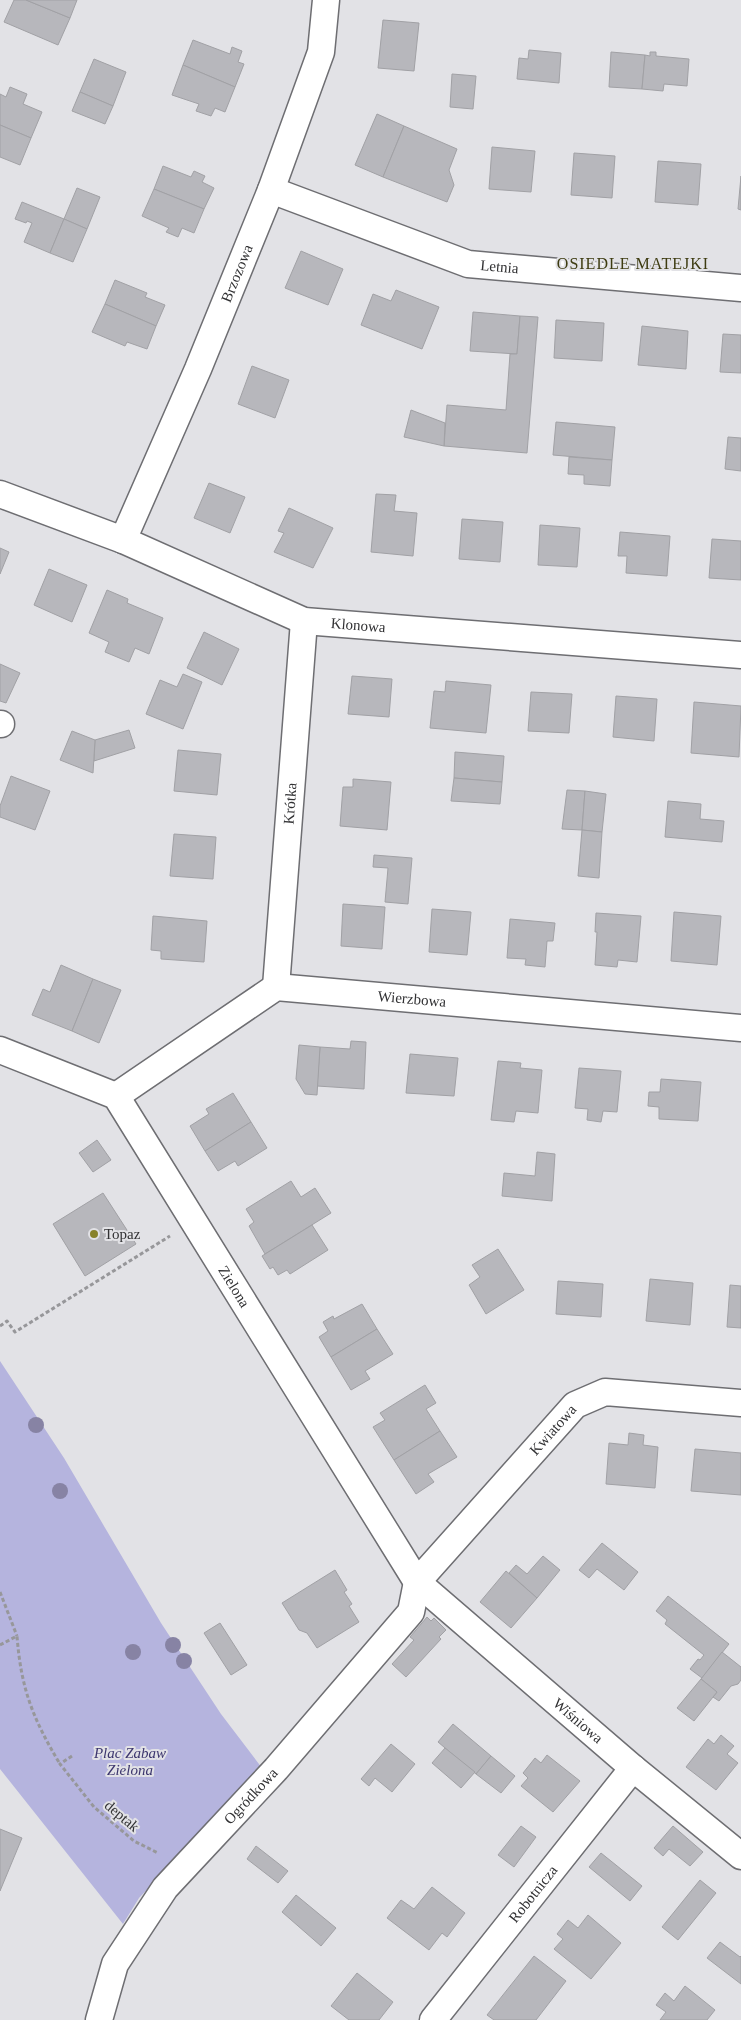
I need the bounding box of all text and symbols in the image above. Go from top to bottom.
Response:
street label: Brzozowa [218,242,256,305]
district label: OSIEDLE MATEJKI [557,255,709,272]
street label: Letnia [480,257,520,276]
street label: Klonowa [330,615,387,635]
street label: Krótka [280,782,300,825]
street label: Wierzbowa [377,988,447,1010]
place label: Topaz [104,1226,141,1242]
marker: Topaz [88,1228,100,1240]
street label: Zielona [215,1263,253,1311]
street label: Kwiatowa [526,1401,580,1458]
street label: Wiśniowa [550,1695,606,1747]
park label: Plac Zabaw Zielona [93,1745,166,1778]
street label: Ogródkowa [221,1764,281,1827]
street label: deptak [102,1797,143,1835]
street label: Robotnicza [506,1862,561,1926]

